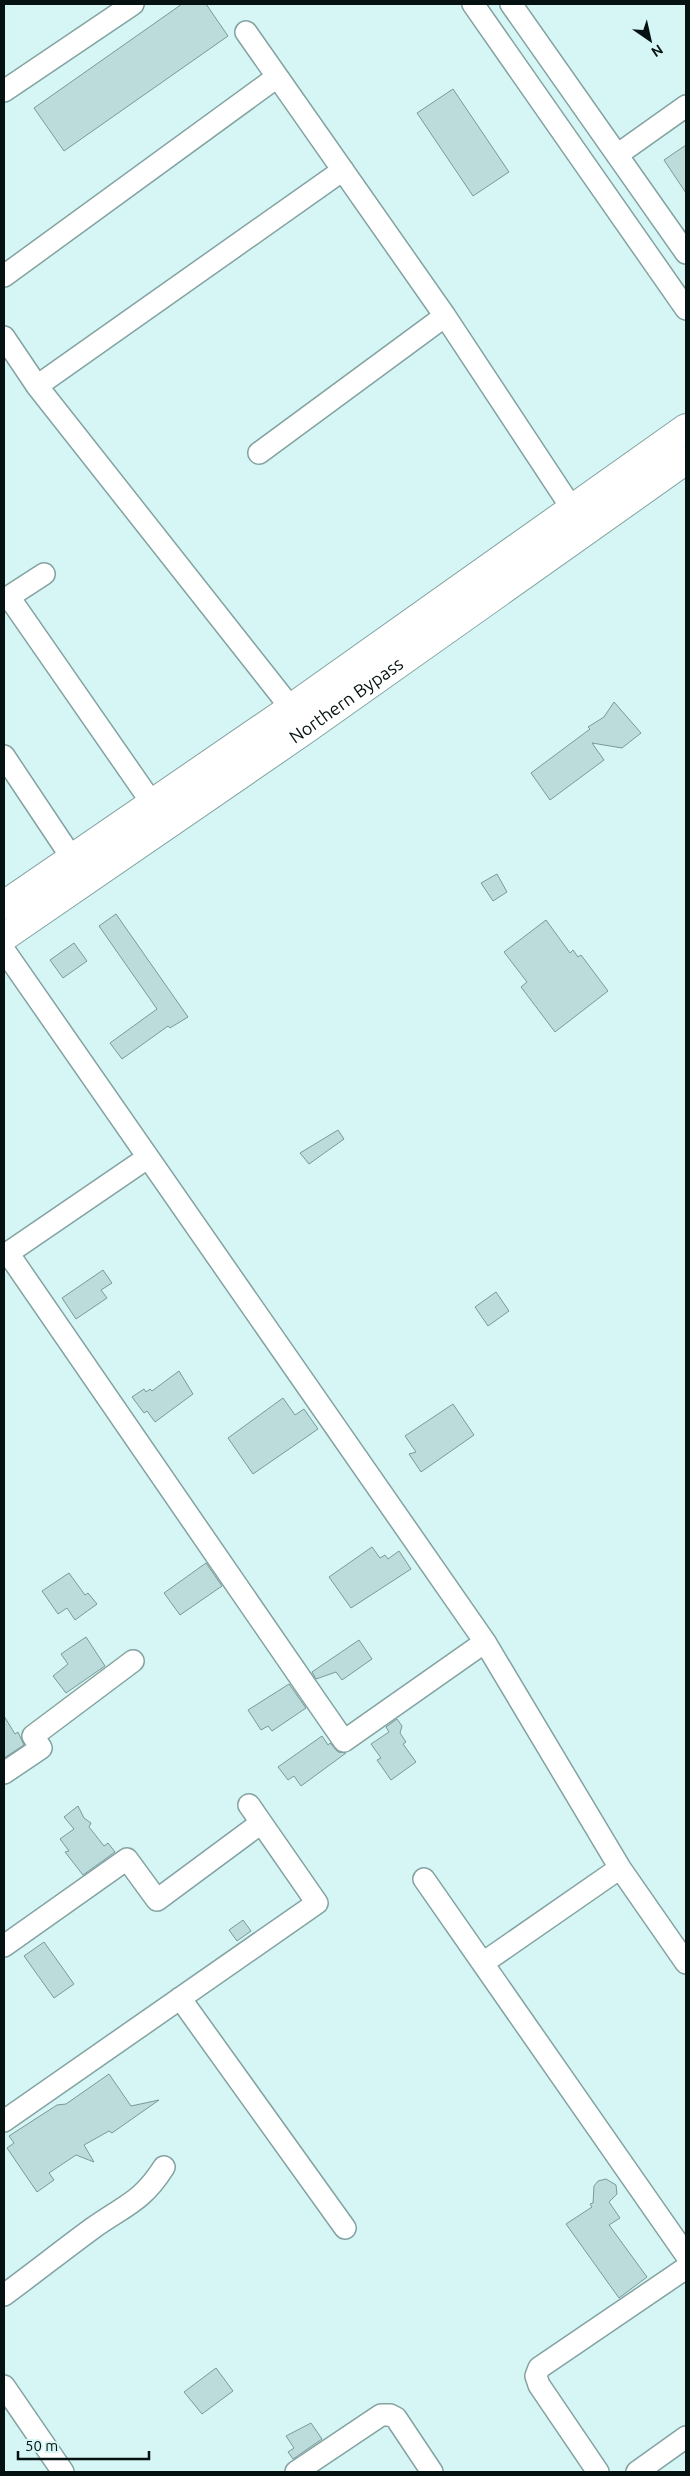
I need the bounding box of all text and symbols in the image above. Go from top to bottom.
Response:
north arrow [625,15,675,65]
text: N [648,41,666,60]
street label: Northern Bypass [285,653,406,747]
scale bar [18,2428,149,2460]
text: 50 m [25,2437,58,2454]

